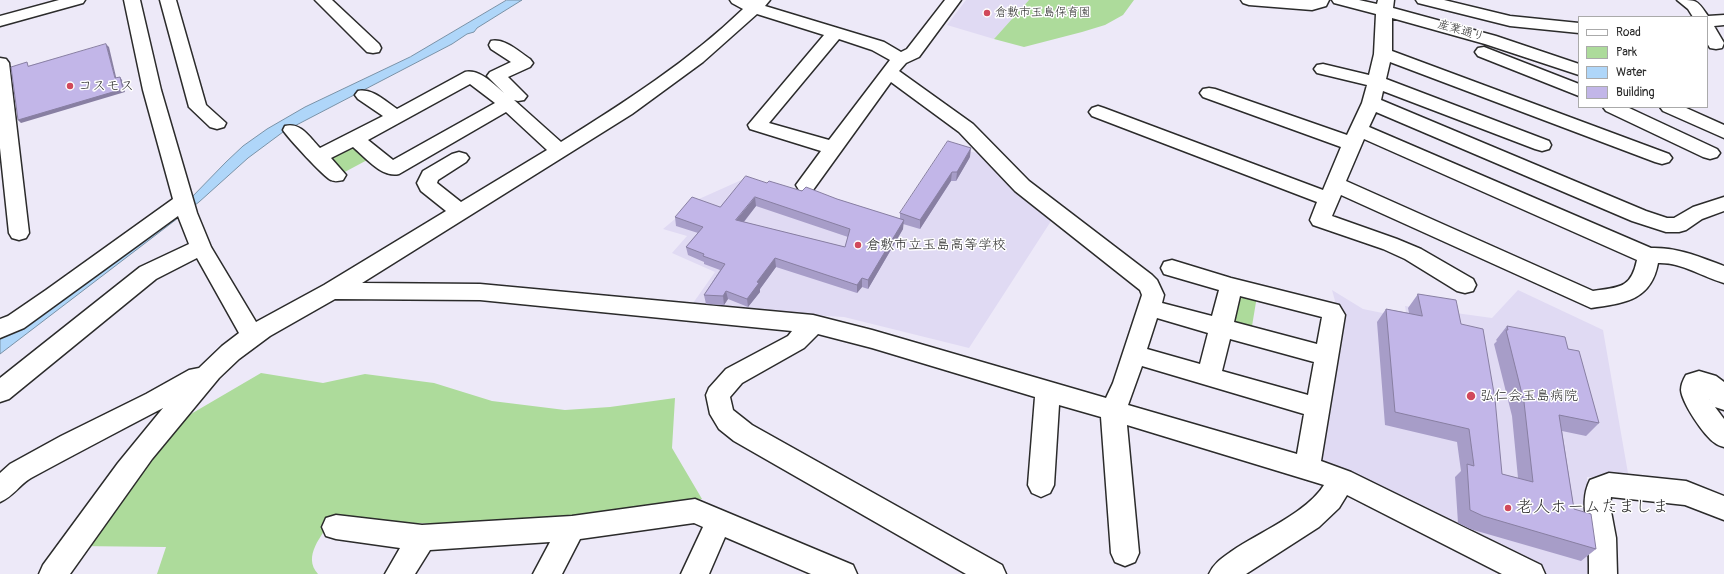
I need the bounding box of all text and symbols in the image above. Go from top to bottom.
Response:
place label: 倉敷市玉島保育園 [995,6,1091,20]
marker: 倉敷市玉島保育園 [982,8,992,18]
legend [1578,16,1708,108]
street label: 産業通り [1436,17,1486,45]
text: Road [1616,25,1641,40]
text: Park [1616,45,1637,60]
text: Water [1616,65,1647,80]
place label: コスモス [78,78,134,94]
marker: コスモス [65,81,75,91]
text: Building [1616,85,1655,100]
place label: 倉敷市立玉島高等学校 [866,237,1006,253]
marker: 倉敷市立玉島高等学校 [853,240,863,250]
place label: 弘仁会玉島病院 [1480,388,1578,404]
marker: 弘仁会玉島病院 [1465,390,1477,402]
place label: 老人ホームたましま [1516,498,1669,518]
marker: 老人ホームたましま [1503,503,1513,513]

